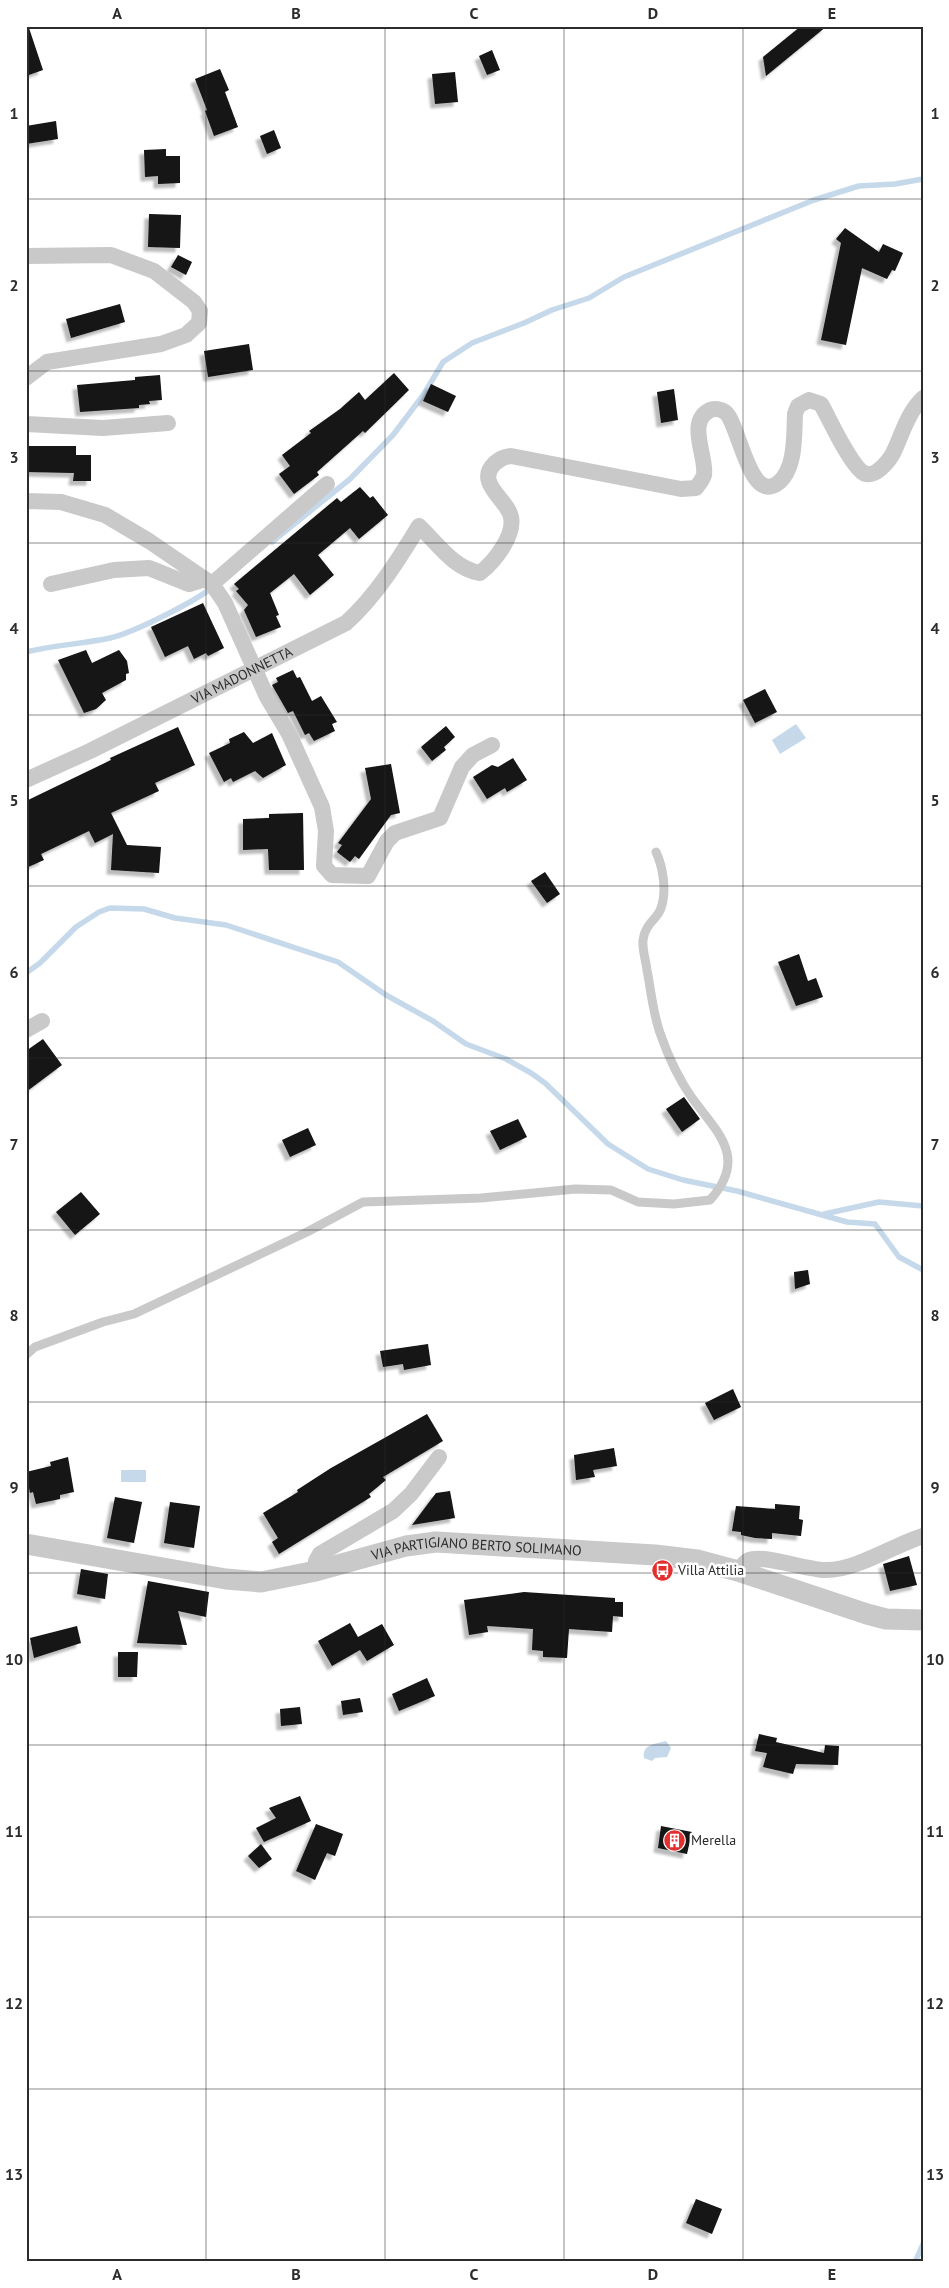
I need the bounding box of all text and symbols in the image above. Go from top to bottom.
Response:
text: A [112,3,122,23]
text: B [291,3,301,23]
text: C [470,3,479,23]
text: D [648,3,658,23]
text: E [828,3,836,23]
text: 1 [9,103,19,123]
text: 1 [930,103,940,123]
text: 2 [9,275,19,295]
text: 2 [930,275,940,295]
text: 3 [9,447,19,467]
text: 3 [930,447,940,467]
text: 4 [9,618,19,638]
text: 4 [930,618,940,638]
street label: VIA MADONNETTA [187,642,296,708]
text: 5 [9,790,19,810]
text: 5 [930,790,940,810]
text: 6 [9,962,19,982]
text: 6 [930,962,940,982]
text: 7 [9,1134,19,1154]
text: 7 [930,1134,940,1154]
text: 8 [9,1305,19,1325]
text: 8 [930,1305,940,1325]
text: 9 [9,1477,19,1497]
text: 9 [930,1477,940,1497]
street label: VIA PARTIGIANO BERTO SOLIMANO [368,1533,582,1564]
bus stop icon: Villa Attilia [650,1558,674,1582]
place label: Villa Attilia [677,1561,744,1579]
text: 10 [5,1649,23,1669]
text: 10 [926,1649,944,1669]
text: 11 [5,1821,23,1841]
text: 11 [926,1821,944,1841]
building icon: Merella [663,1828,687,1852]
place label: Merella [691,1831,736,1849]
text: 12 [5,1993,23,2013]
text: 12 [926,1993,944,2013]
text: 13 [5,2164,23,2184]
text: 13 [926,2164,944,2184]
text: A [112,2264,122,2284]
text: B [291,2264,301,2284]
text: C [470,2264,479,2284]
text: D [648,2264,658,2284]
text: E [828,2264,836,2284]

